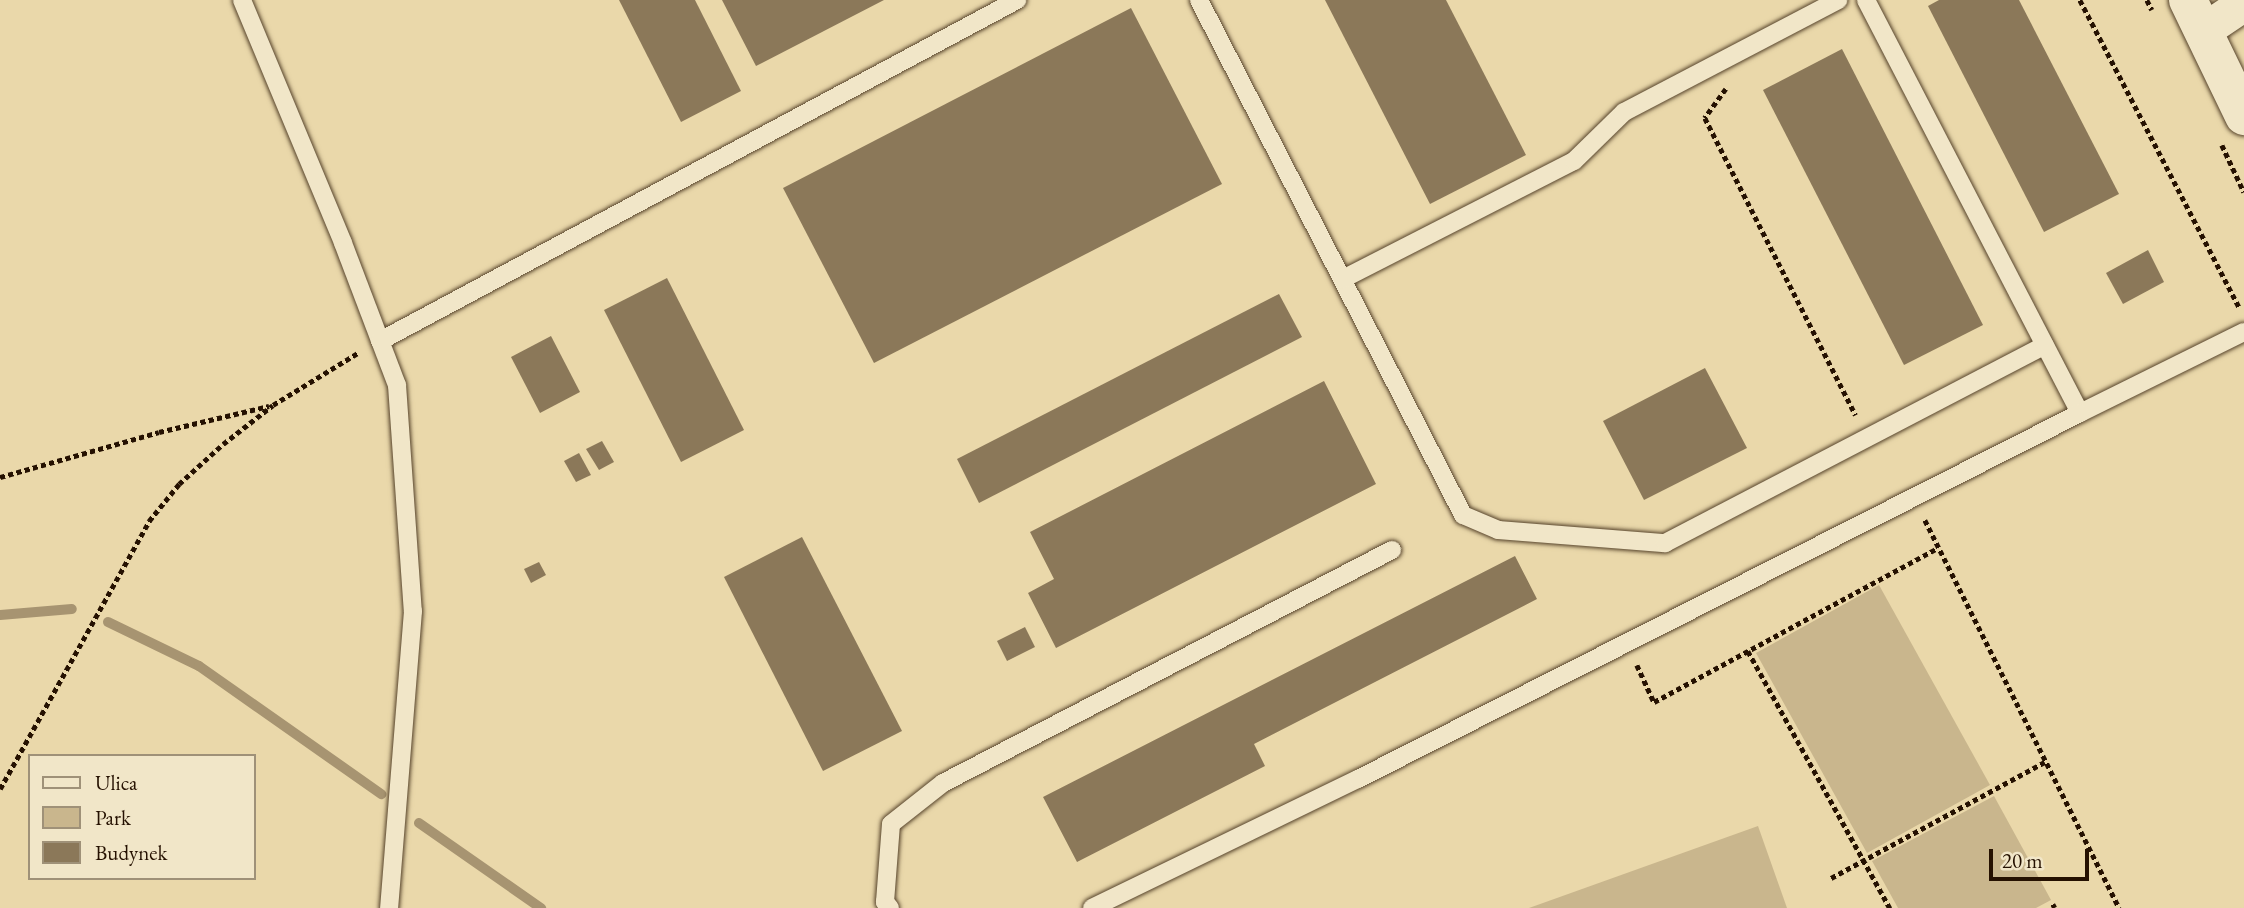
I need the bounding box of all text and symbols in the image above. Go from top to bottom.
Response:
legend [28,754,256,880]
text: Ulica [95,769,137,796]
text: Park [95,804,131,831]
scale bar [1992,834,2092,878]
text: Budynek [95,839,167,866]
text: 20 m [2002,847,2043,874]

